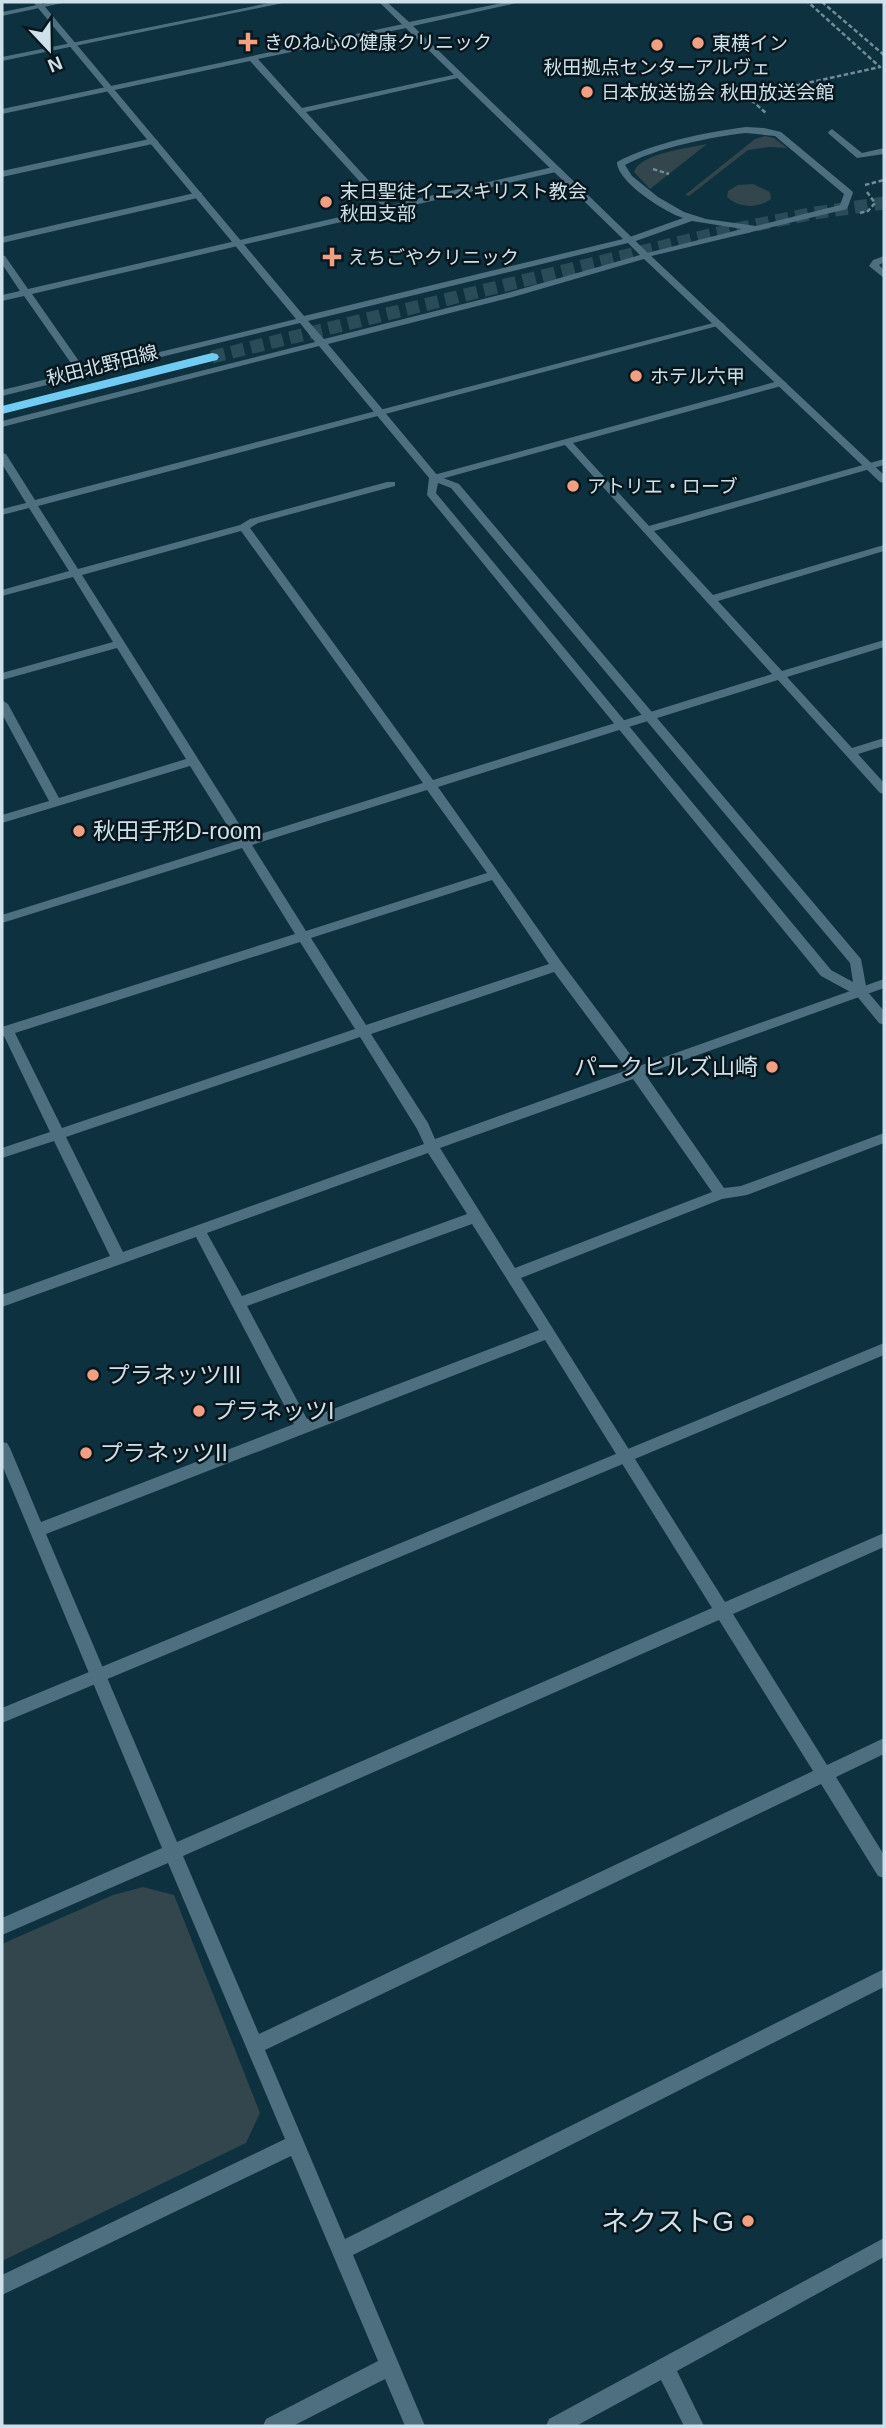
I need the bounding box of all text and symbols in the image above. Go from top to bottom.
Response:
north arrow [14,14,84,84]
marker: きのね心の健康クリニック [238,32,258,52]
place label: きのね心の健康クリニック [264,32,492,53]
place label: 東横イン [712,33,788,54]
marker: 東横イン [690,35,706,51]
marker: 秋田拠点センターアルヴェ [649,37,665,53]
text: N [45,52,65,77]
place label: 秋田拠点センターアルヴェ [543,57,771,78]
place label: 日本放送協会 秋田放送会館 [601,82,834,103]
marker: 日本放送協会 秋田放送会館 [579,84,595,100]
place label: 末日聖徒イエスキリスト教会 秋田支部 [340,181,587,224]
marker: 末日聖徒イエスキリスト教会 秋田支部 [318,194,334,210]
marker: えちごやクリニック [322,247,342,267]
place label: えちごやクリニック [348,247,519,268]
street label: 秋田北野田線 [44,342,160,389]
place label: ホテル六甲 [650,366,745,387]
marker: ホテル六甲 [628,368,644,384]
place label: アトリエ・ローブ [587,476,738,497]
marker: アトリエ・ローブ [565,478,581,494]
place label: 秋田手形D-room [93,818,262,844]
marker: 秋田手形D-room [71,823,87,839]
place label: パークヒルズ山崎 [574,1054,758,1080]
marker: パークヒルズ山崎 [764,1059,780,1075]
place label: プラネッツIII [107,1362,241,1388]
marker: プラネッツIII [85,1367,101,1383]
place label: プラネッツI [213,1398,334,1424]
marker: プラネッツI [191,1403,207,1419]
place label: プラネッツII [100,1440,228,1466]
marker: プラネッツII [78,1445,94,1461]
place label: ネクストG [601,2206,734,2237]
marker: ネクストG [740,2213,756,2229]

